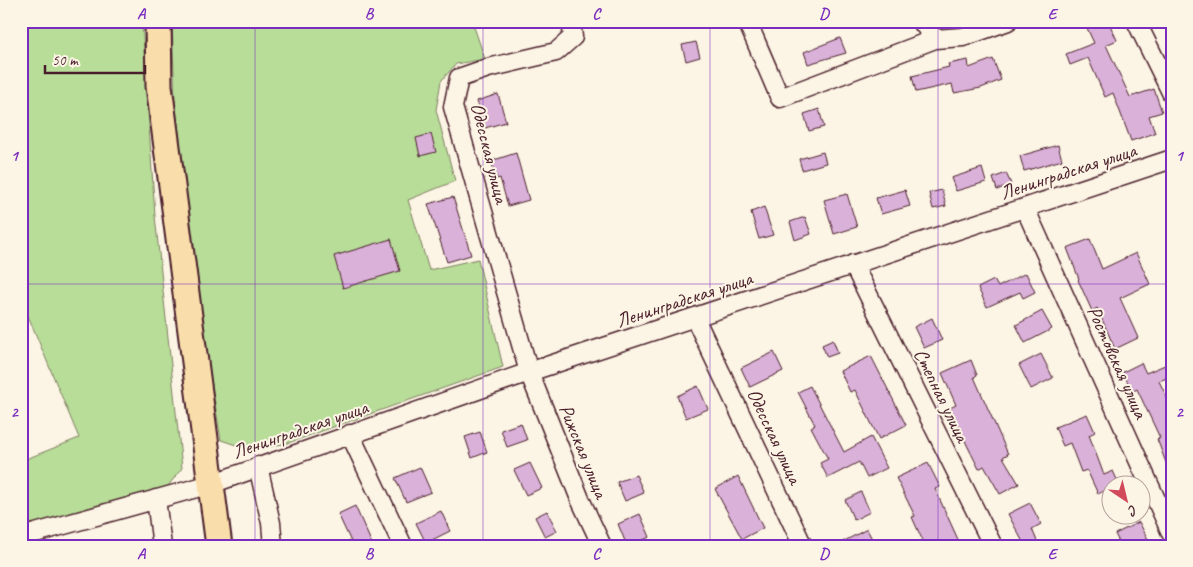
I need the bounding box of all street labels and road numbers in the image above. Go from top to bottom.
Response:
street label: Одесская улица [465,100,515,208]
street label: Ленинградская улица [997,137,1141,205]
street label: Ленинградская улица [613,265,757,333]
street label: Ростовская улица [1082,302,1154,423]
street label: Степная улица [908,344,976,448]
street label: Одесская улица [742,384,808,490]
street label: Ленинградская улица [229,394,373,464]
street label: Рижская улица [553,401,614,503]

